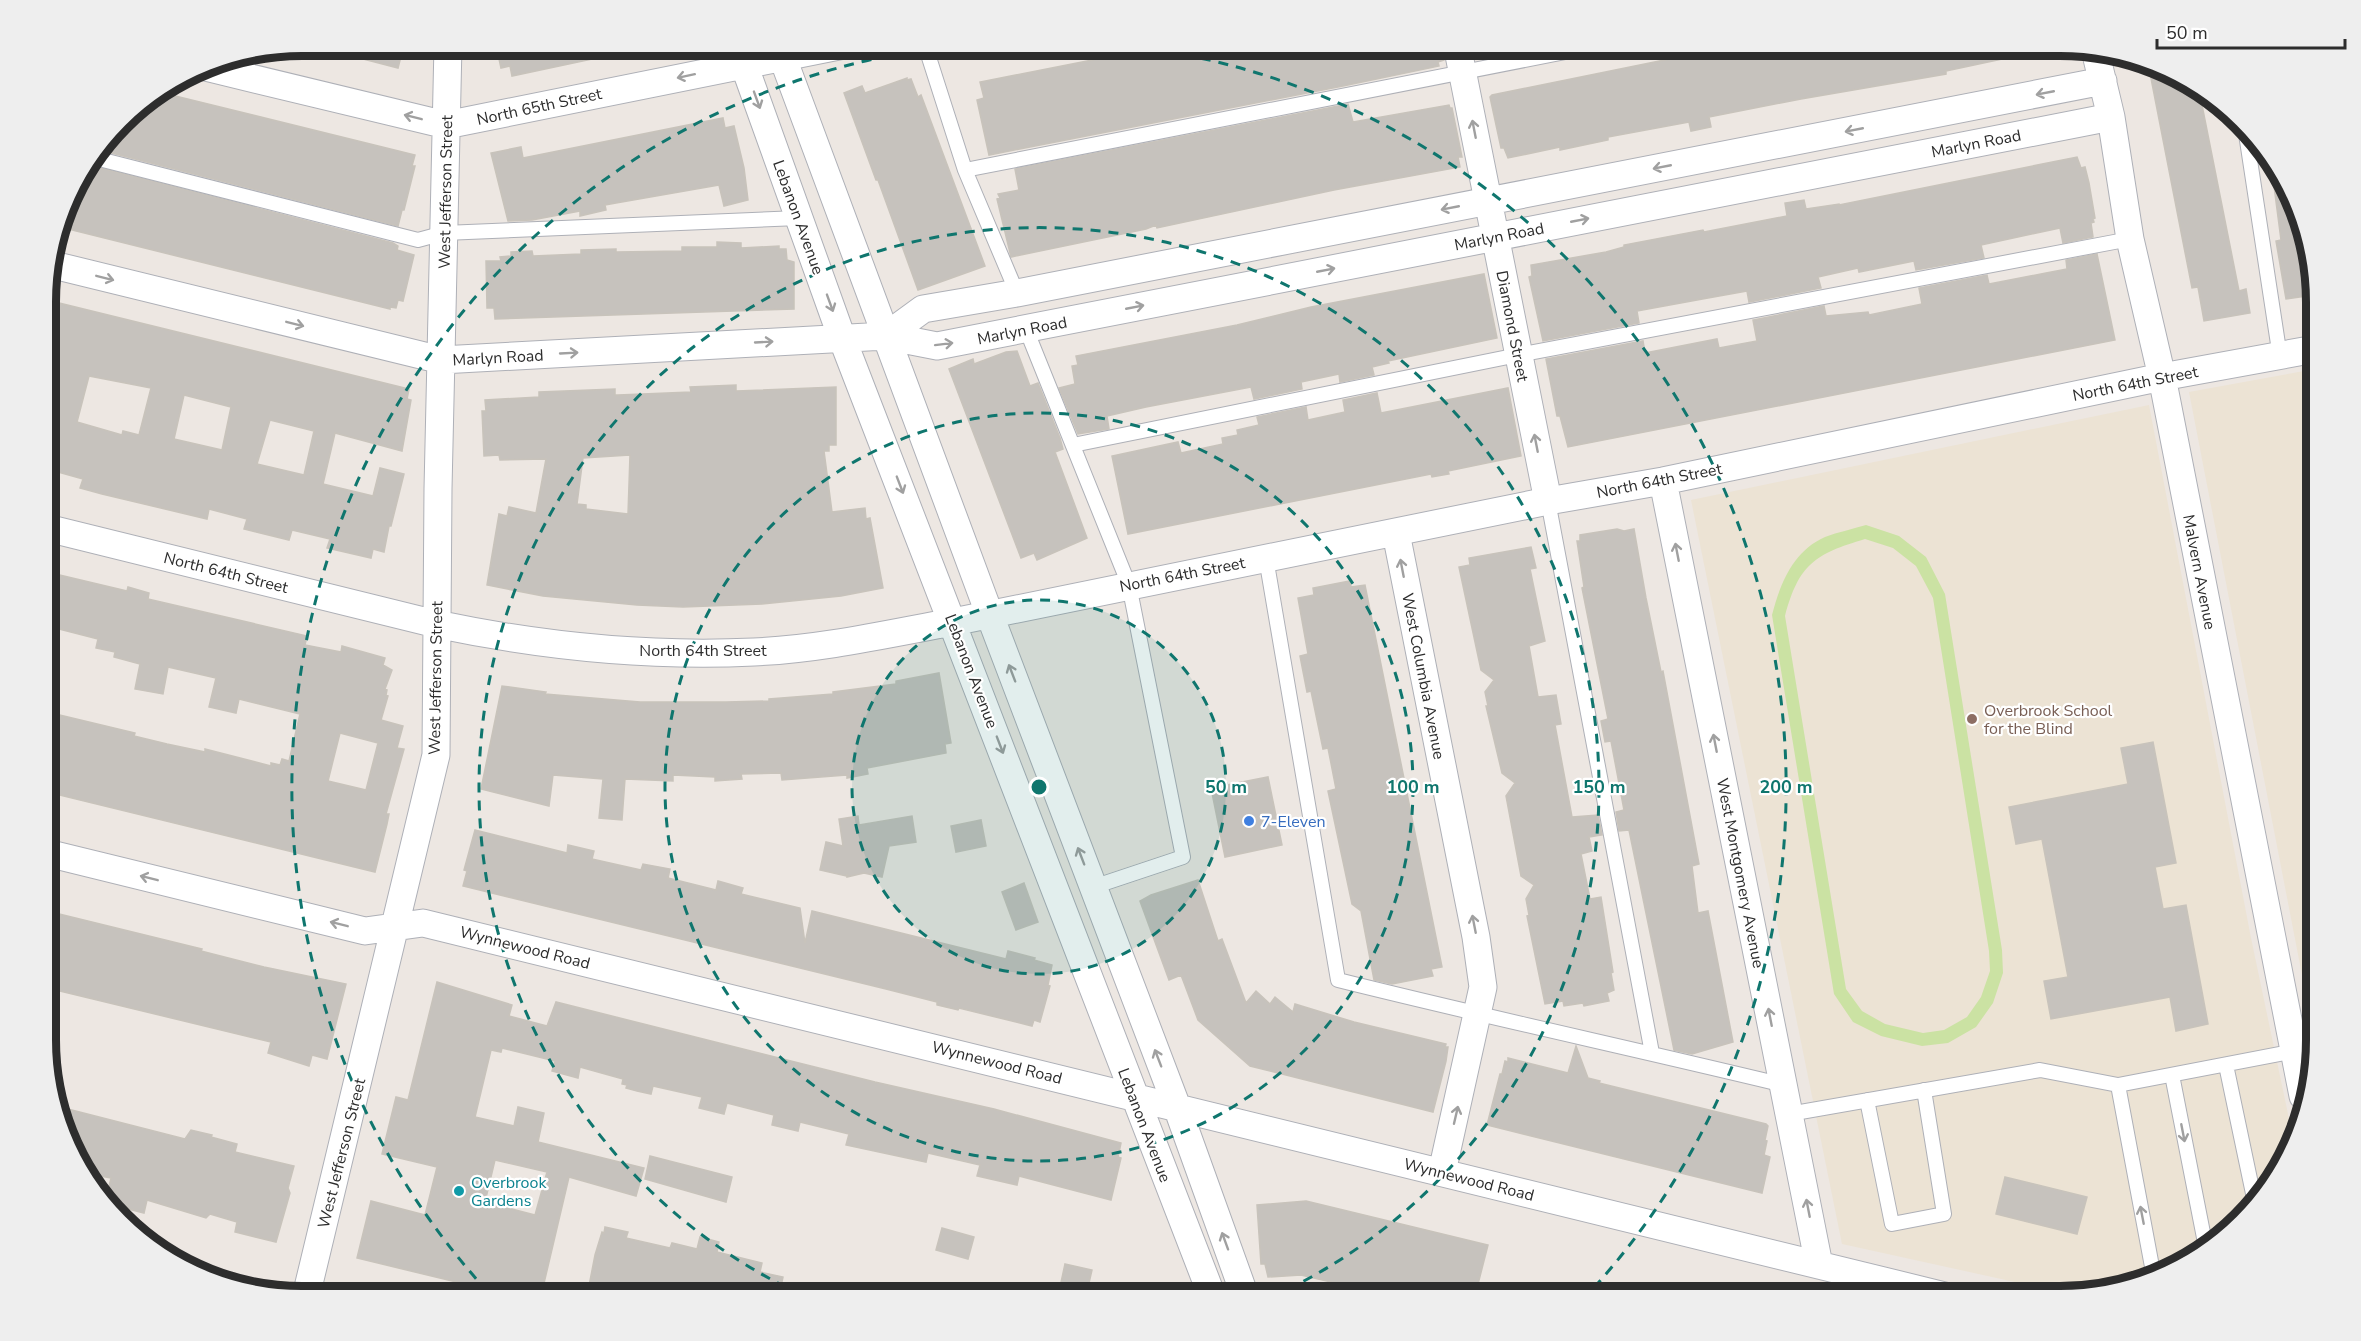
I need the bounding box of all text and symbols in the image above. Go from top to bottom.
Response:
scale bar [2157,12,2344,50]
text: 50 m [2166,21,2208,45]
one-way arrow [677,71,697,82]
street label: North 65th Street [475,83,604,131]
one-way arrow [2036,88,2056,99]
one-way arrow [752,90,763,109]
one-way arrow [404,111,423,123]
street label: West Jefferson Street [434,114,458,269]
one-way arrow [1468,119,1479,139]
street label: Marlyn Road [1929,124,2023,163]
one-way arrow [1844,125,1864,136]
street label: Lebanon Avenue [767,157,829,278]
one-way arrow [1653,162,1673,173]
one-way arrow [1441,203,1461,214]
one-way arrow [1569,214,1589,225]
street label: Marlyn Road [1452,217,1546,256]
one-way arrow [1316,264,1336,275]
street label: Diamond Street [1490,269,1534,384]
one-way arrow [96,272,115,284]
one-way arrow [825,293,836,312]
one-way arrow [1125,301,1144,312]
street label: Marlyn Road [975,311,1069,350]
one-way arrow [285,319,304,331]
one-way arrow [754,337,773,348]
one-way arrow [933,338,953,349]
street label: Marlyn Road [452,345,544,371]
one-way arrow [559,347,579,358]
street label: North 64th Street [2071,361,2200,407]
one-way arrow [1530,434,1541,454]
street label: North 64th Street [1595,458,1724,504]
one-way arrow [895,475,906,494]
street label: Malvern Avenue [2177,513,2221,632]
one-way arrow [1671,543,1682,562]
street label: North 64th Street [161,547,291,599]
street label: North 64th Street [1118,552,1247,598]
one-way arrow [1396,559,1408,578]
street label: West Columbia Avenue [1396,591,1450,761]
street label: West Jefferson Street [424,600,448,755]
street label: Lebanon Avenue [939,611,1003,732]
street label: North 64th Street [639,640,767,662]
one-way arrow [1006,665,1017,683]
place label: Overbrook School for the Blind [1984,700,2113,740]
marker: Overbrook School for the Blind [1965,712,1979,726]
one-way arrow [1709,734,1720,753]
one-way arrow [996,736,1007,754]
text: 50 m [1205,775,1247,799]
text: 100 m [1386,775,1440,799]
text: 150 m [1572,775,1626,799]
text: 200 m [1759,775,1813,799]
street label: West Montgomery Avenue [1711,776,1769,970]
centre of rings [1029,777,1049,797]
place label: 7-Eleven [1261,811,1326,833]
marker: 7-Eleven [1242,814,1256,828]
one-way arrow [1075,847,1086,866]
one-way arrow [140,872,159,884]
one-way arrow [1467,915,1479,934]
one-way arrow [329,918,348,930]
street label: Wynnewood Road [457,921,592,975]
one-way arrow [1764,1007,1775,1027]
street label: Wynnewood Road [929,1036,1064,1090]
one-way arrow [1152,1049,1163,1067]
street label: Lebanon Avenue [1112,1065,1176,1186]
street label: West Jefferson Street [313,1075,371,1231]
one-way arrow [1450,1106,1462,1125]
one-way arrow [2178,1122,2189,1142]
street label: Wynnewood Road [1401,1153,1536,1207]
place label: Overbrook Gardens [471,1172,547,1212]
marker: Overbrook Gardens [452,1184,466,1198]
one-way arrow [1802,1199,1813,1218]
one-way arrow [2136,1205,2147,1225]
one-way arrow [1218,1232,1229,1251]

